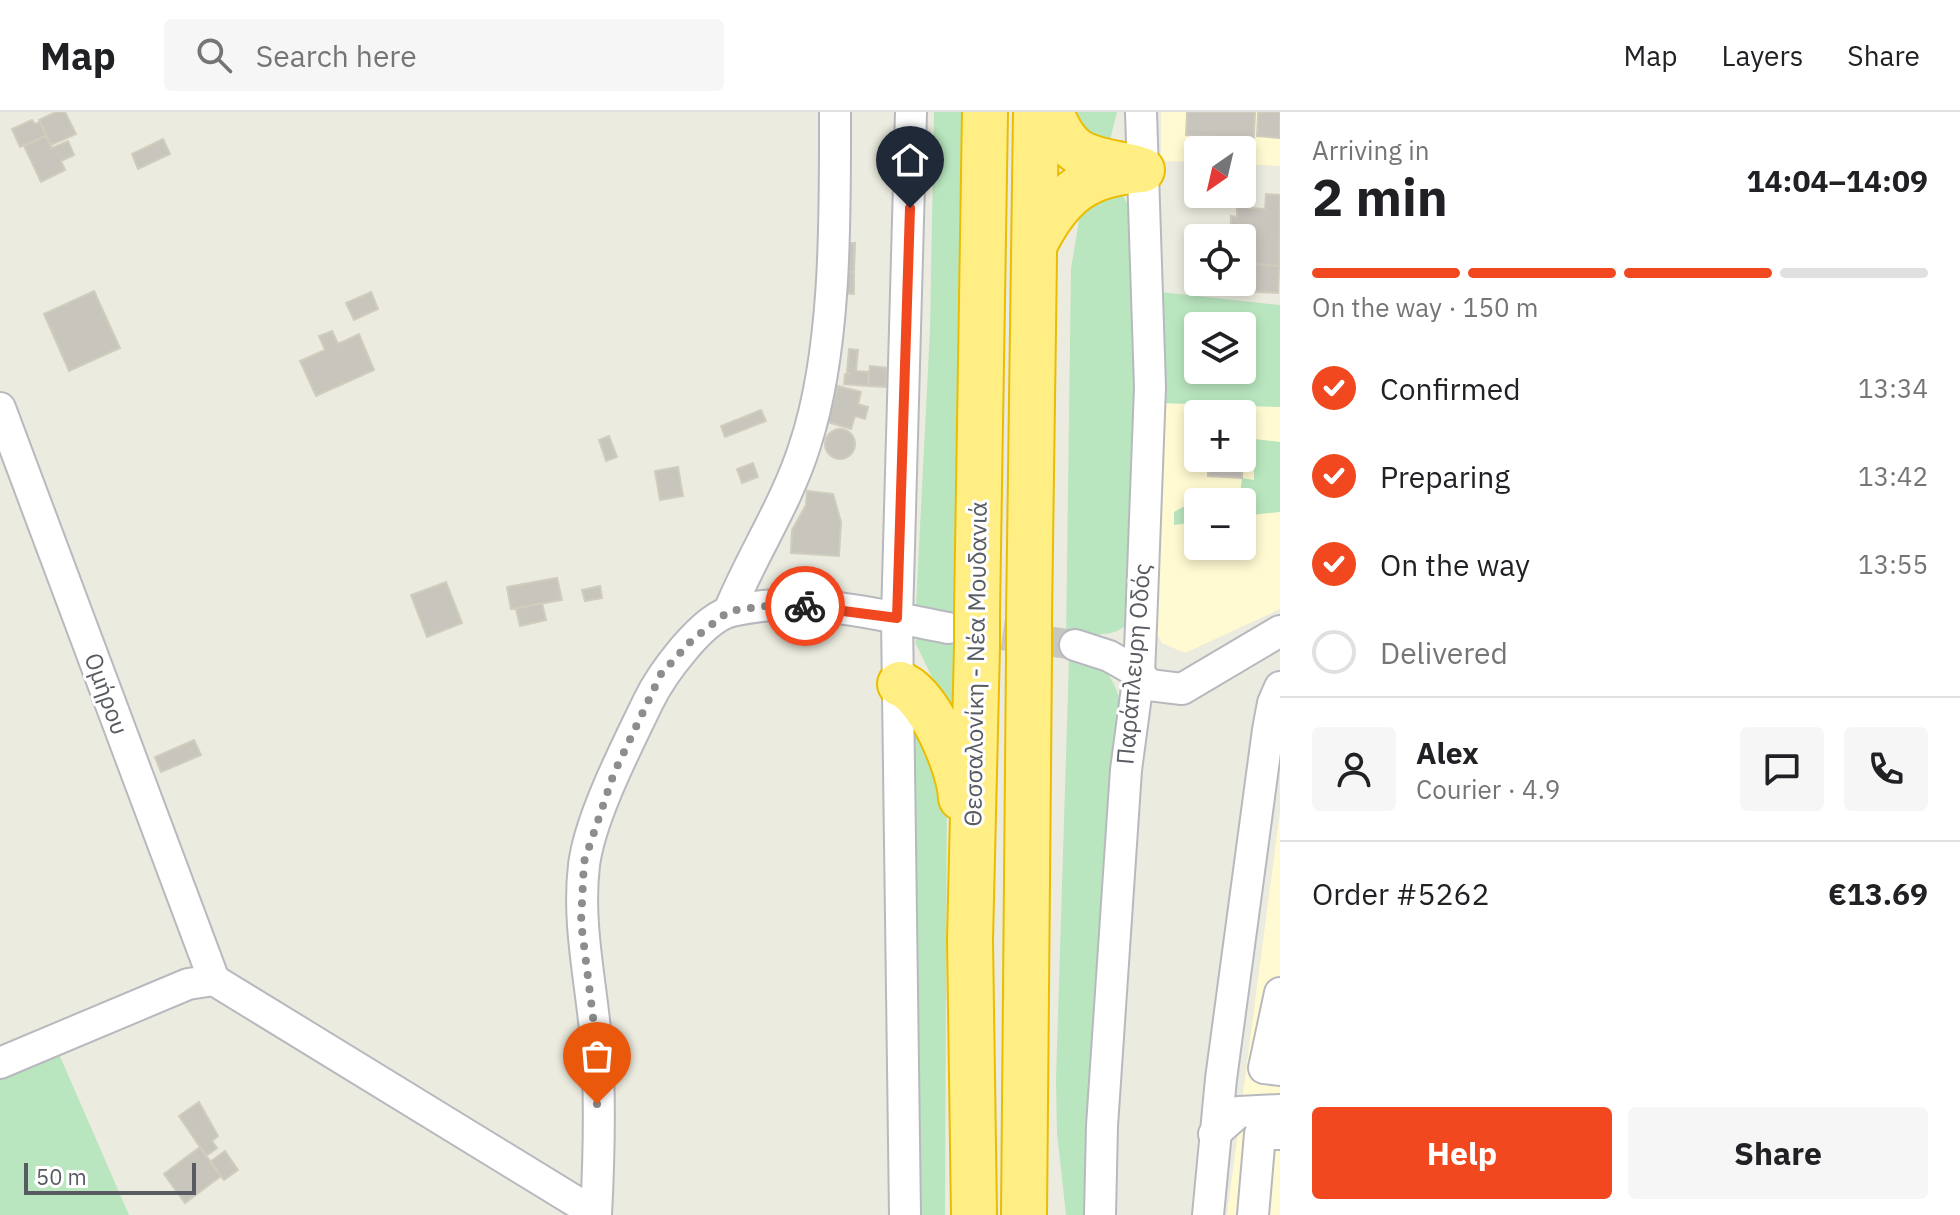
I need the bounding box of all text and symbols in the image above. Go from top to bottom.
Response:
search box [164,19,724,91]
text: Map [40,31,116,80]
icon: search [192,33,236,77]
text: Search here [256,36,417,75]
text: Map [1623,37,1677,74]
text: Layers [1721,37,1803,74]
text: Share [1847,37,1920,74]
pin [876,126,944,208]
text: Arriving in [1312,133,1429,167]
north arrow [1184,136,1256,208]
map controls [1184,136,1256,560]
icon: home [888,138,932,182]
text: 14:04–14:09 [1747,161,1928,200]
text: 2 min [1312,163,1448,230]
button: locate [1184,224,1256,296]
text: On the way · 150 m [1312,290,1538,324]
button: layers [1184,312,1256,384]
icon: check [1312,366,1356,410]
text: Confirmed [1380,369,1521,408]
text: 13:34 [1858,371,1928,405]
button: + [1184,400,1256,472]
icon: check [1312,454,1356,498]
text: Preparing [1380,457,1510,496]
text: 13:42 [1858,459,1928,493]
button: − [1184,488,1256,560]
street label: Θεσσαλονίκη - Νέα Μουδανιά [956,501,994,827]
icon: check [1312,542,1356,586]
text: On the way [1380,545,1530,584]
text: 13:55 [1858,547,1928,581]
street label: Παράπλευρη Οδός [1108,562,1158,766]
courier [765,566,845,646]
icon: bike [783,584,827,628]
text: Delivered [1380,633,1508,672]
street label: Ομήρου [77,648,136,739]
button: person [1312,727,1396,811]
button: chat [1740,727,1824,811]
button: phone [1844,727,1928,811]
text: Alex [1416,733,1479,772]
text: Courier · 4.9 [1416,772,1560,806]
text: Order #5262 [1312,874,1489,913]
text: €13.69 [1828,874,1928,913]
pin [563,1022,631,1104]
icon: bag [575,1034,619,1078]
button: Help [1312,1107,1612,1199]
button: Share [1628,1107,1928,1199]
scale bar [24,1159,196,1195]
text: 50 m [36,1162,87,1191]

